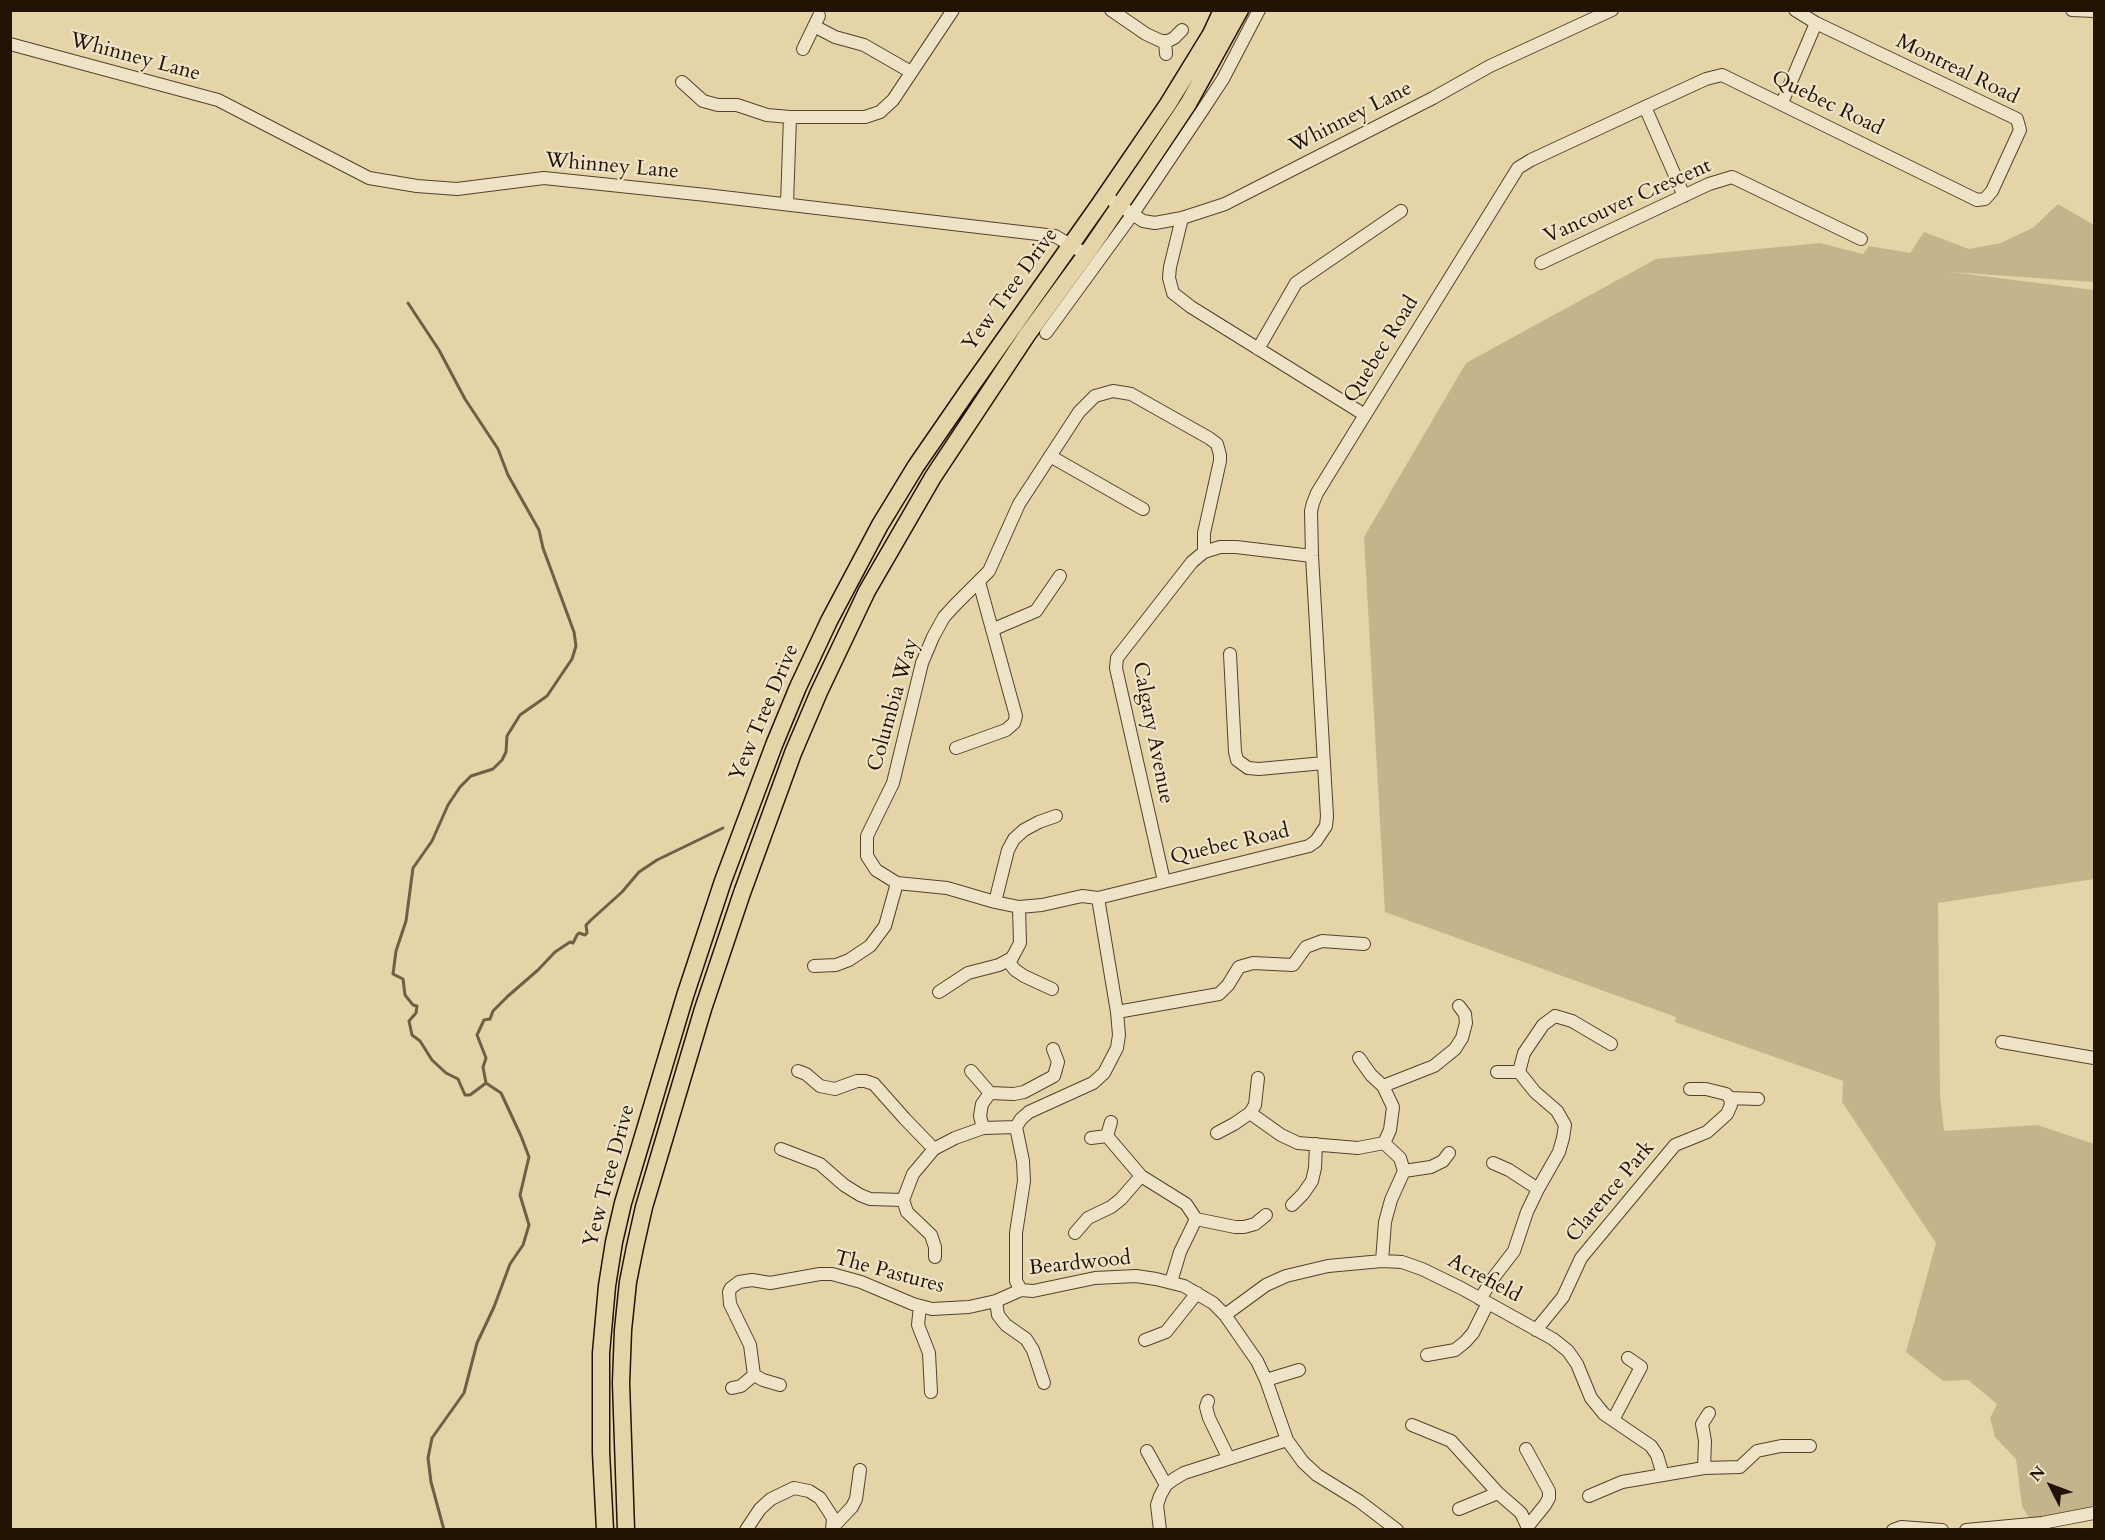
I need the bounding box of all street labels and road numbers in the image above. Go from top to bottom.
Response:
street label: Whinney Lane [67,28,203,88]
street label: Montreal Road [1892,30,2022,110]
street label: Quebec Road [1767,66,1887,142]
street label: Whinney Lane [1286,76,1416,160]
street label: Whinney Lane [544,149,680,185]
street label: Vancouver Crescent [1541,154,1715,250]
street label: Yew Tree Drive [958,223,1064,357]
street label: Quebec Road [1339,292,1425,408]
street label: Columbia Way [863,636,925,774]
street label: Yew Tree Drive [725,641,805,785]
street label: Calgary Avenue [1126,660,1178,806]
street label: Quebec Road [1168,819,1292,871]
street label: Yew Tree Drive [579,1102,641,1250]
street label: Clarence Park [1561,1136,1661,1248]
street label: The Pastures [831,1246,947,1300]
street label: Beardwood [1028,1246,1132,1282]
street label: Acrefield [1443,1249,1525,1309]

